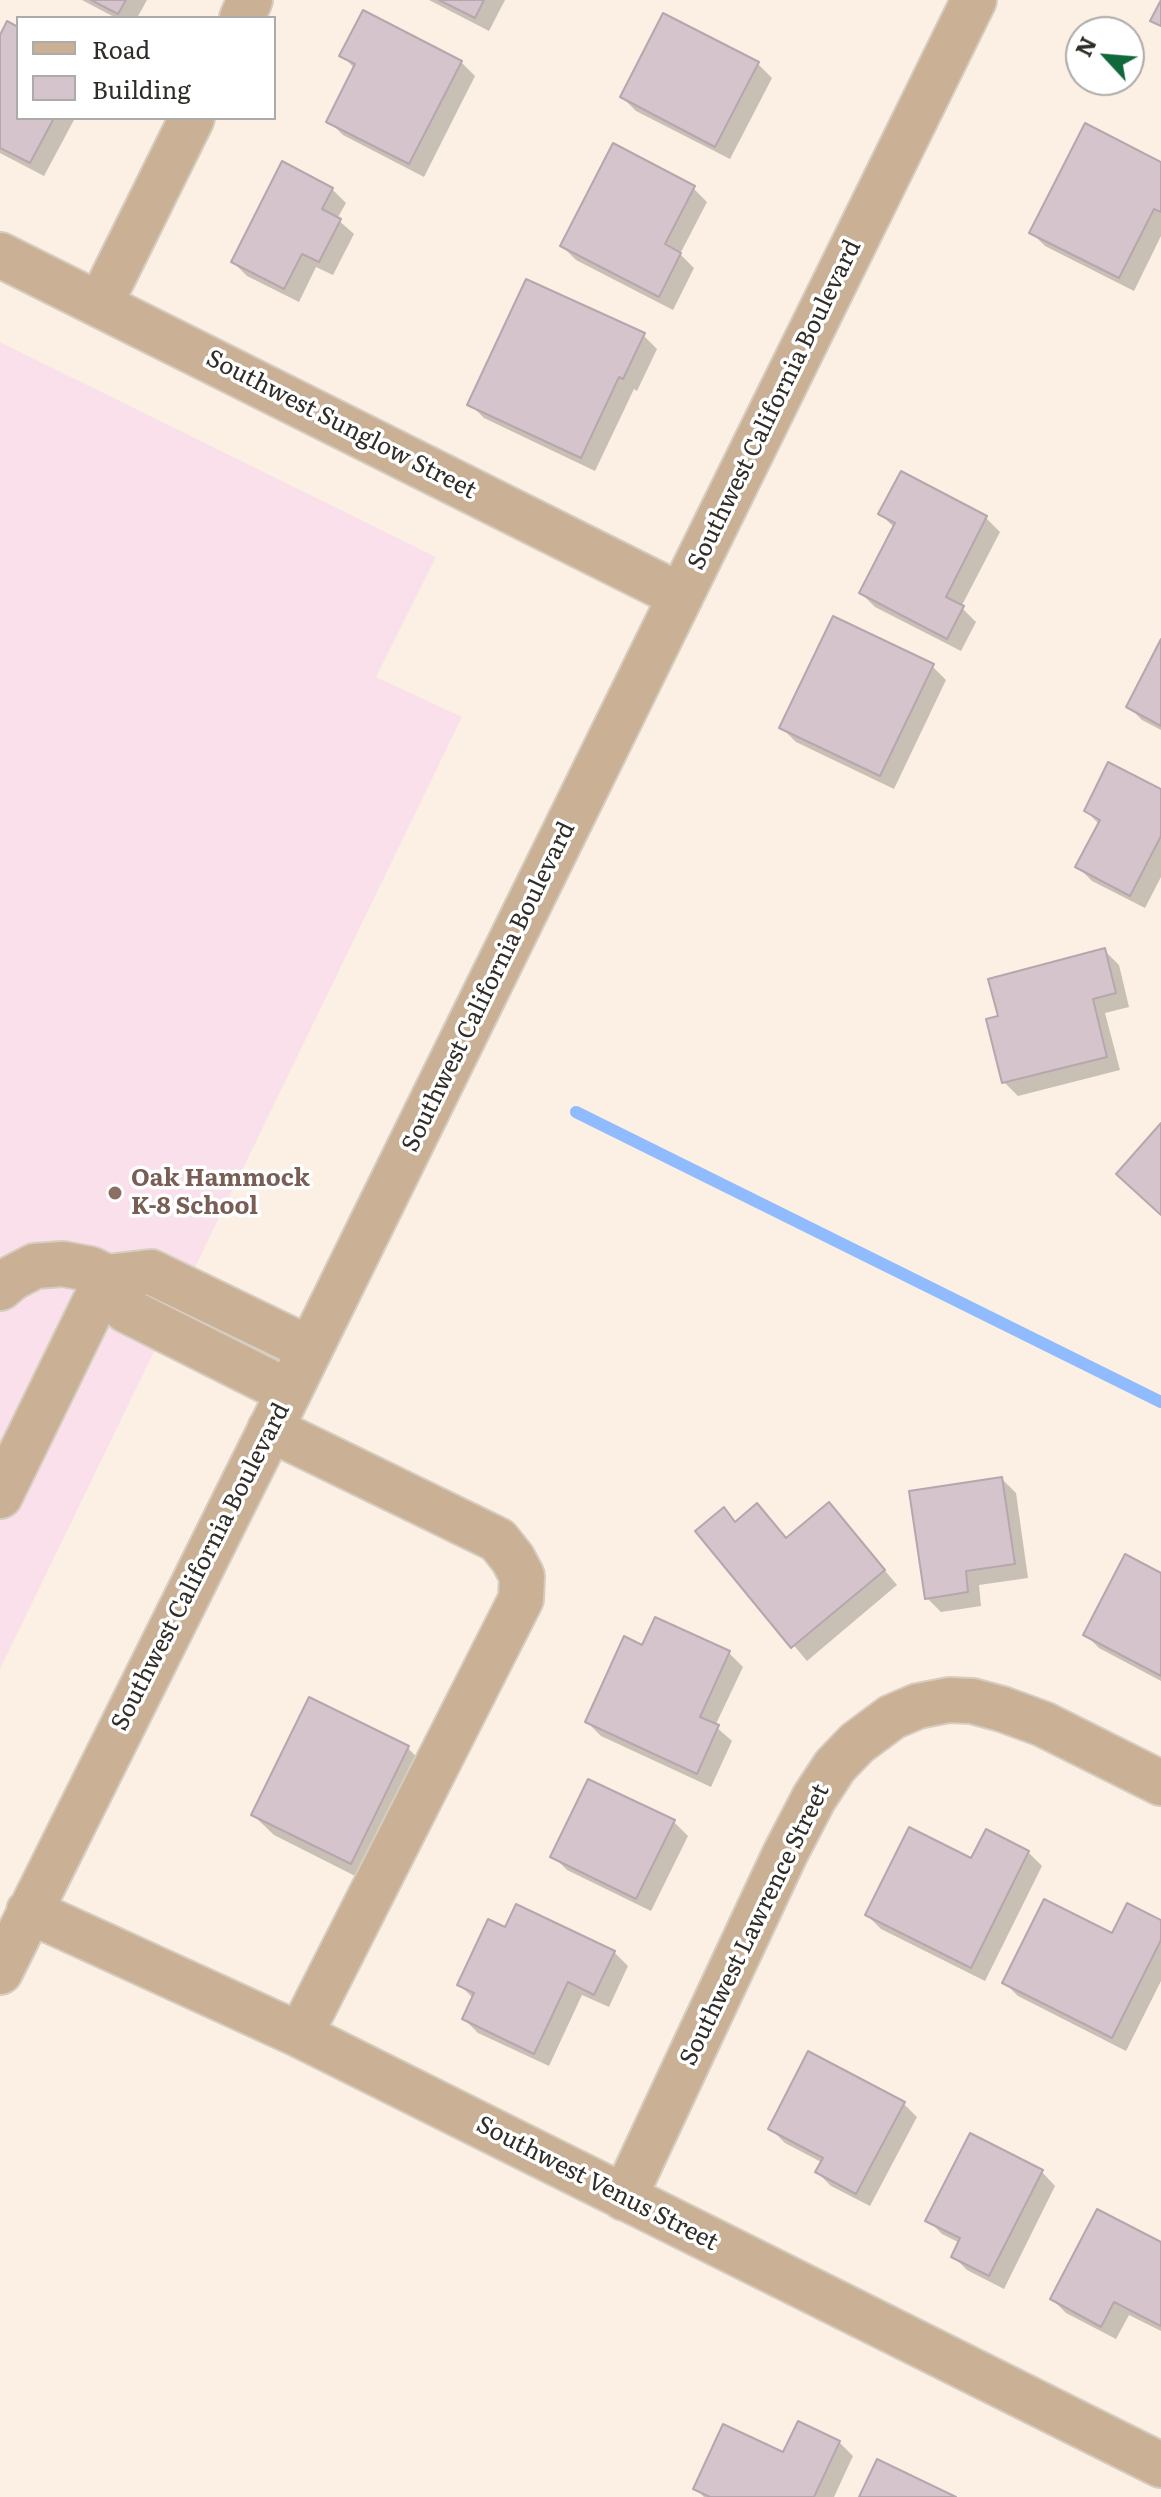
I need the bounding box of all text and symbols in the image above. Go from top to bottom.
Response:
legend [16,16,276,120]
north arrow [1065,16,1145,96]
text: Road [92,31,150,66]
text: N [1066,31,1104,62]
text: Building [92,71,191,106]
street label: Southwest California Boulevard [682,235,868,575]
street label: Southwest Sunglow Street [201,344,481,506]
street label: Southwest California Boulevard [396,817,582,1157]
place label: Oak Hammock K-8 School [131,1165,310,1221]
marker: Oak Hammock K-8 School [106,1184,124,1202]
street label: Southwest California Boulevard [106,1398,296,1736]
street label: Southwest Lawrence Street [674,1779,836,2071]
street label: Southwest Venus Street [471,2110,723,2258]

